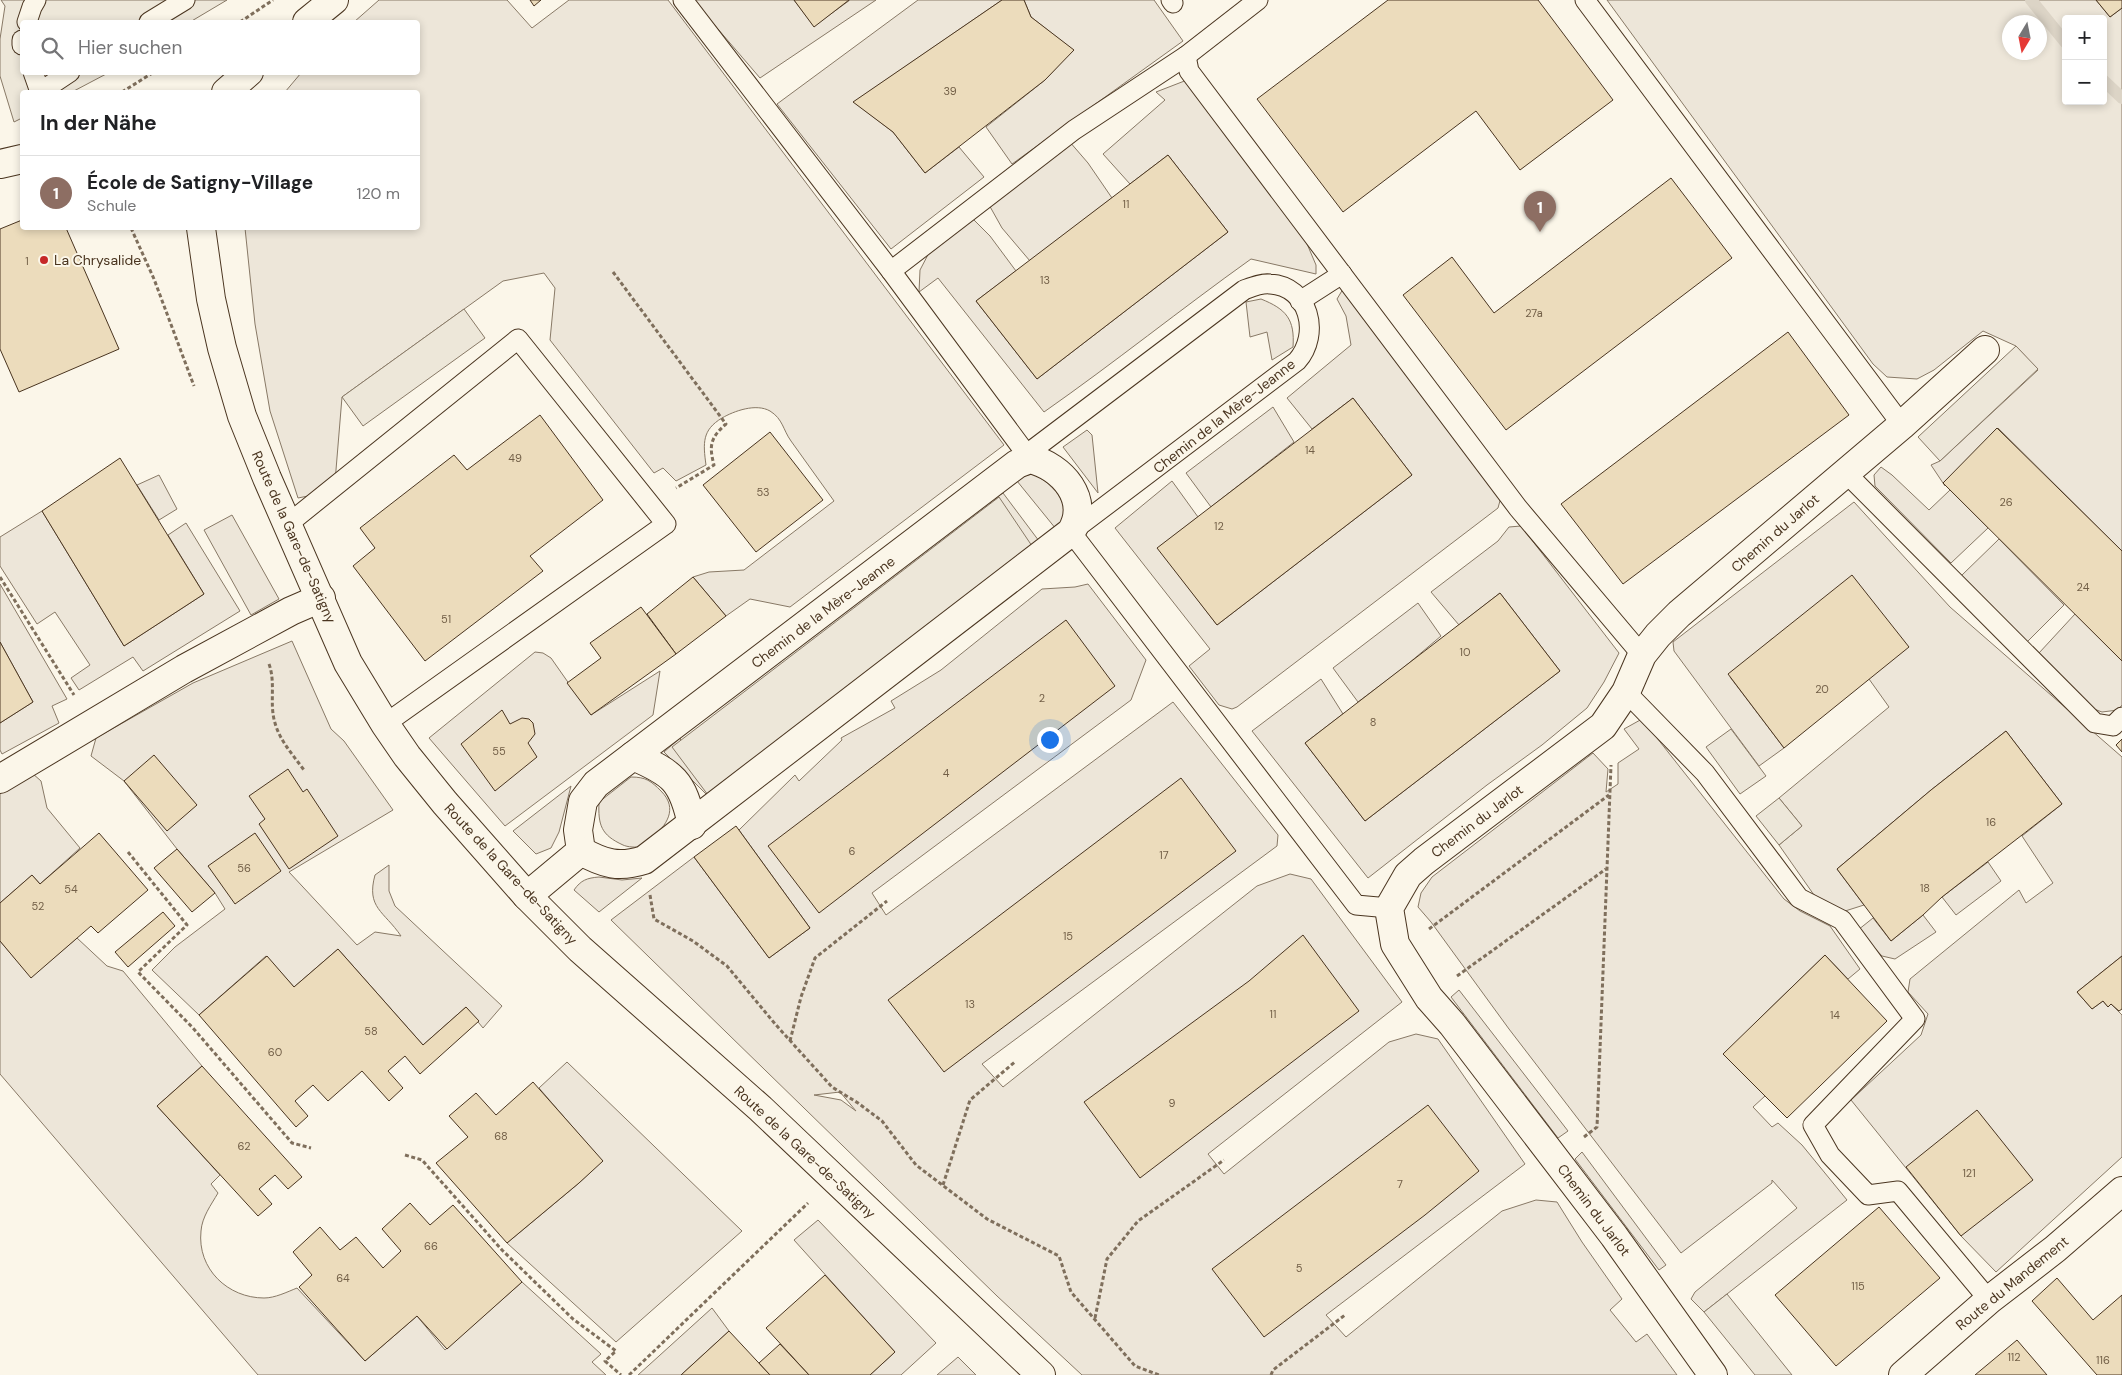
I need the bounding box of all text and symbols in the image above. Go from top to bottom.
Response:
north arrow [2002,15,2047,60]
map controls [2062,15,2107,105]
button: + [2062,15,2107,60]
search box [20,20,420,75]
icon: search [38,34,66,62]
text: Hier suchen [78,35,182,60]
button: − [2062,60,2107,105]
house number: 39 [943,84,957,98]
text: In der Nähe [40,109,157,137]
text: École de Satigny-Village [87,170,313,195]
text: 1 [53,183,59,204]
text: 120 m [356,183,400,204]
pin: 1 [1524,191,1556,232]
text: Schule [87,195,136,216]
house number: 11 [1123,197,1129,211]
place label: La Chrysalide [54,251,141,269]
house number: 1 [25,254,29,268]
marker: La Chrysalide [38,254,50,266]
house number: 13 [1040,273,1050,287]
house number: 27a [1525,306,1543,320]
street label: Chemin de la Mère-Jeanne [1149,355,1299,477]
house number: 14 [1305,443,1315,457]
street label: Route de la Gare-de-Satigny [248,448,340,626]
house number: 49 [508,451,522,465]
house number: 53 [756,485,770,499]
street label: Chemin du Jarlot [1727,490,1823,576]
house number: 26 [1999,495,2013,509]
house number: 12 [1214,519,1224,533]
street label: Chemin de la Mère-Jeanne [748,552,898,672]
house number: 24 [2077,580,2090,594]
house number: 51 [441,612,451,626]
house number: 10 [1460,645,1470,659]
house number: 20 [1815,682,1829,696]
house number: 2 [1039,691,1045,705]
house number: 8 [1370,715,1376,729]
your location [1037,727,1063,753]
house number: 55 [492,744,506,758]
house number: 4 [943,766,950,780]
street label: Chemin du Jarlot [1427,781,1527,861]
street label: Route de la Gare-de-Satigny [441,800,581,949]
house number: 16 [1986,815,1996,829]
house number: 6 [849,844,856,858]
house number: 17 [1159,848,1169,862]
house number: 56 [237,861,251,875]
house number: 18 [1920,881,1930,895]
house number: 54 [64,882,78,896]
house number: 52 [32,899,44,913]
house number: 15 [1063,929,1073,943]
house number: 13 [965,997,975,1011]
house number: 11 [1270,1007,1276,1021]
house number: 14 [1830,1008,1840,1022]
house number: 58 [364,1024,378,1038]
house number: 60 [268,1045,282,1059]
street label: Route de la Gare-de-Satigny [731,1082,880,1222]
house number: 9 [1169,1096,1176,1110]
house number: 68 [494,1129,508,1143]
house number: 62 [238,1139,250,1153]
street label: Chemin du Jarlot [1554,1160,1634,1260]
house number: 121 [1962,1166,1976,1180]
house number: 7 [1397,1177,1403,1191]
street label: Route du Mandement [1952,1232,2072,1334]
house number: 66 [424,1239,438,1253]
house number: 5 [1296,1261,1303,1275]
house number: 64 [336,1271,350,1285]
house number: 115 [1851,1279,1865,1293]
house number: 112 [2007,1350,2021,1364]
house number: 116 [2096,1353,2110,1367]

